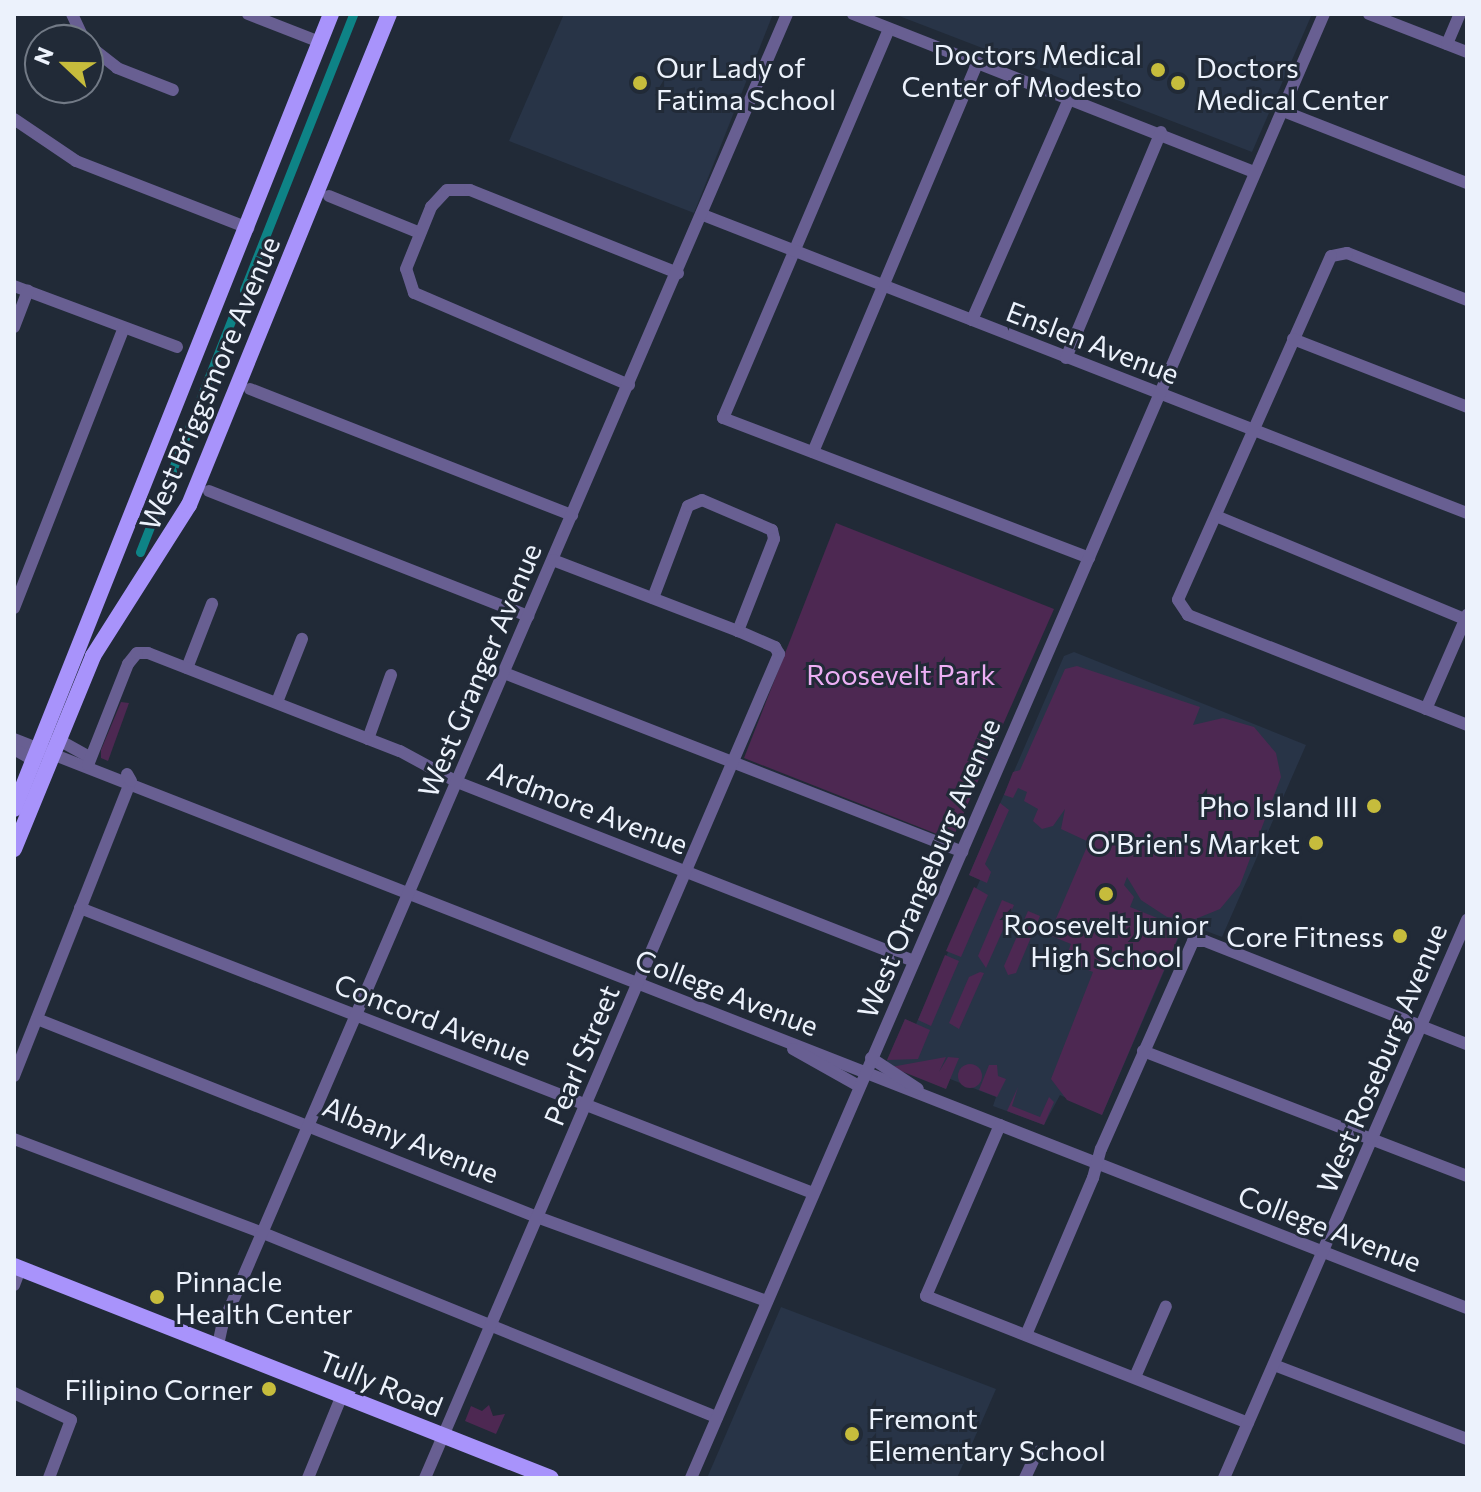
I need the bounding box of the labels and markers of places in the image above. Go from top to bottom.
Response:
place label: Doctors Medical Center of Modesto [901,37,1142,103]
place label: Our Lady of Fatima School [656,50,836,116]
place label: Doctors Medical Center [1196,50,1389,116]
marker: Doctors Medical Center of Modesto [1149,61,1167,79]
marker: Doctors Medical Center [1167,72,1189,94]
marker: Our Lady of Fatima School [631,74,649,92]
place label: Pho Island III [1199,789,1358,823]
marker: Pho Island III [1365,797,1383,815]
place label: O'Brien's Market [1087,826,1300,860]
marker: O'Brien's Market [1307,834,1325,852]
marker: Roosevelt Junior High School [1097,885,1115,903]
place label: Roosevelt Junior High School [1003,907,1209,973]
place label: Core Fitness [1226,919,1384,953]
marker: Core Fitness [1391,927,1409,945]
place label: Pinnacle Health Center [175,1264,353,1330]
marker: Pinnacle Health Center [146,1286,168,1308]
place label: Filipino Corner [64,1372,253,1406]
marker: Filipino Corner [260,1380,278,1398]
place label: Fremont Elementary School [868,1401,1106,1467]
marker: Fremont Elementary School [843,1425,861,1443]

